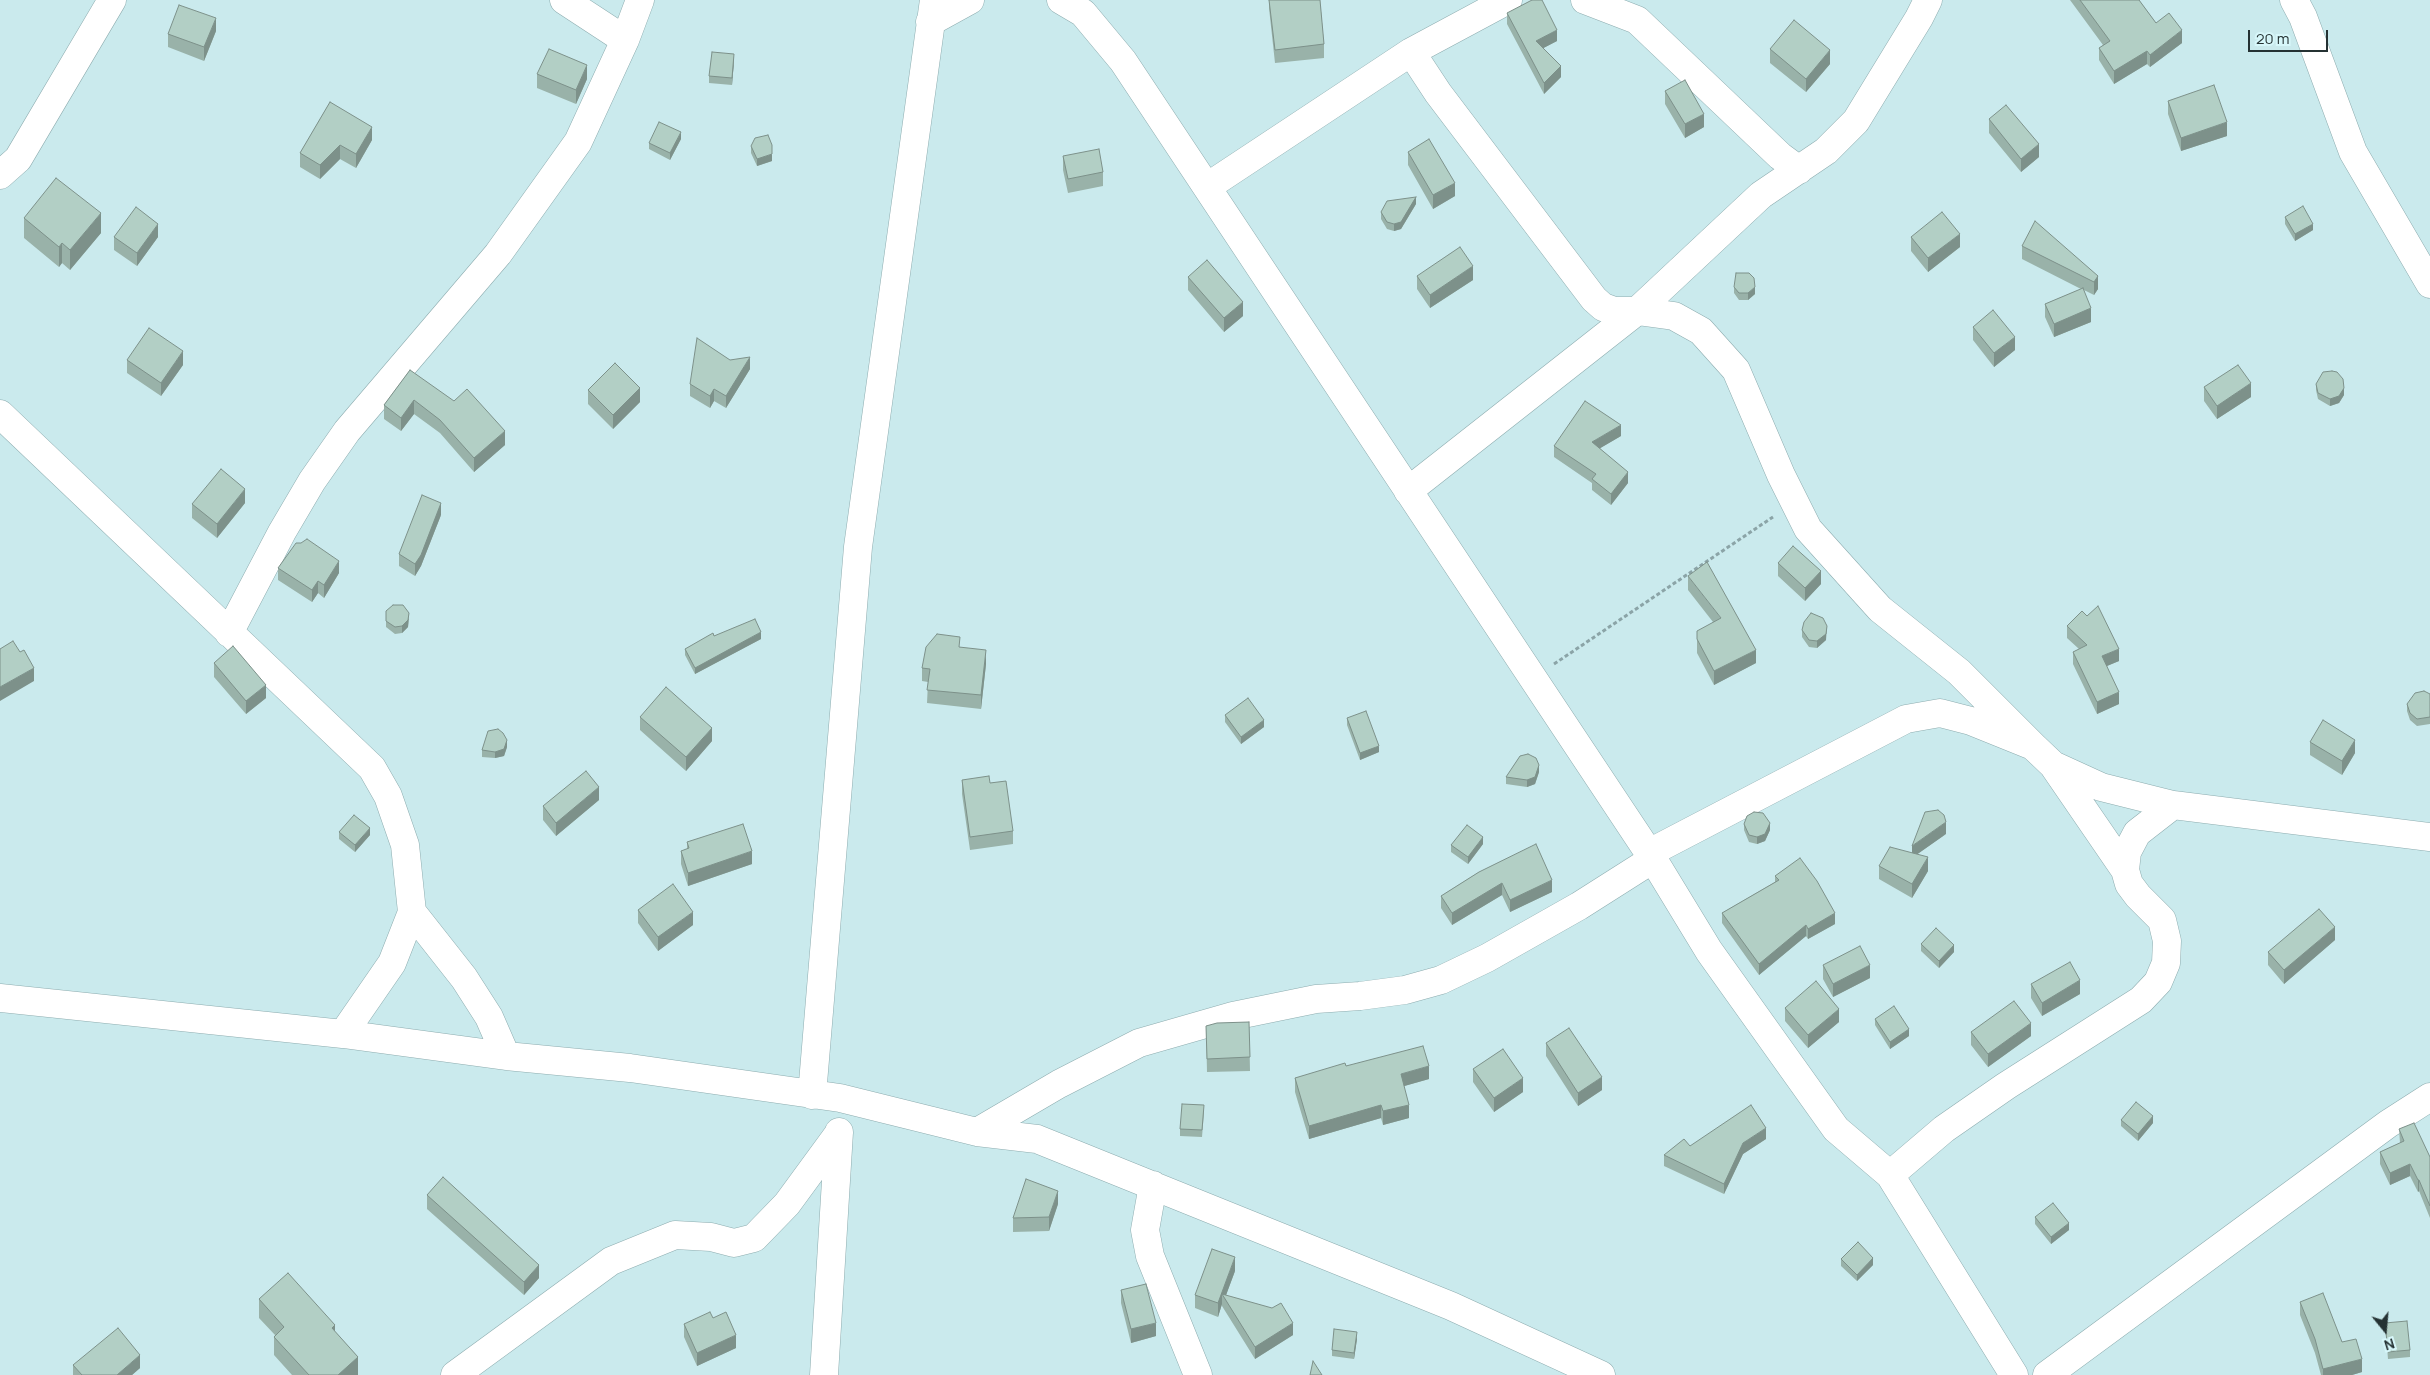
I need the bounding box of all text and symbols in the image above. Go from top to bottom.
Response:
scale bar [2250,20,2330,52]
text: 20 m [2256,28,2289,49]
north arrow [2360,1305,2410,1355]
text: N [2382,1334,2397,1355]

